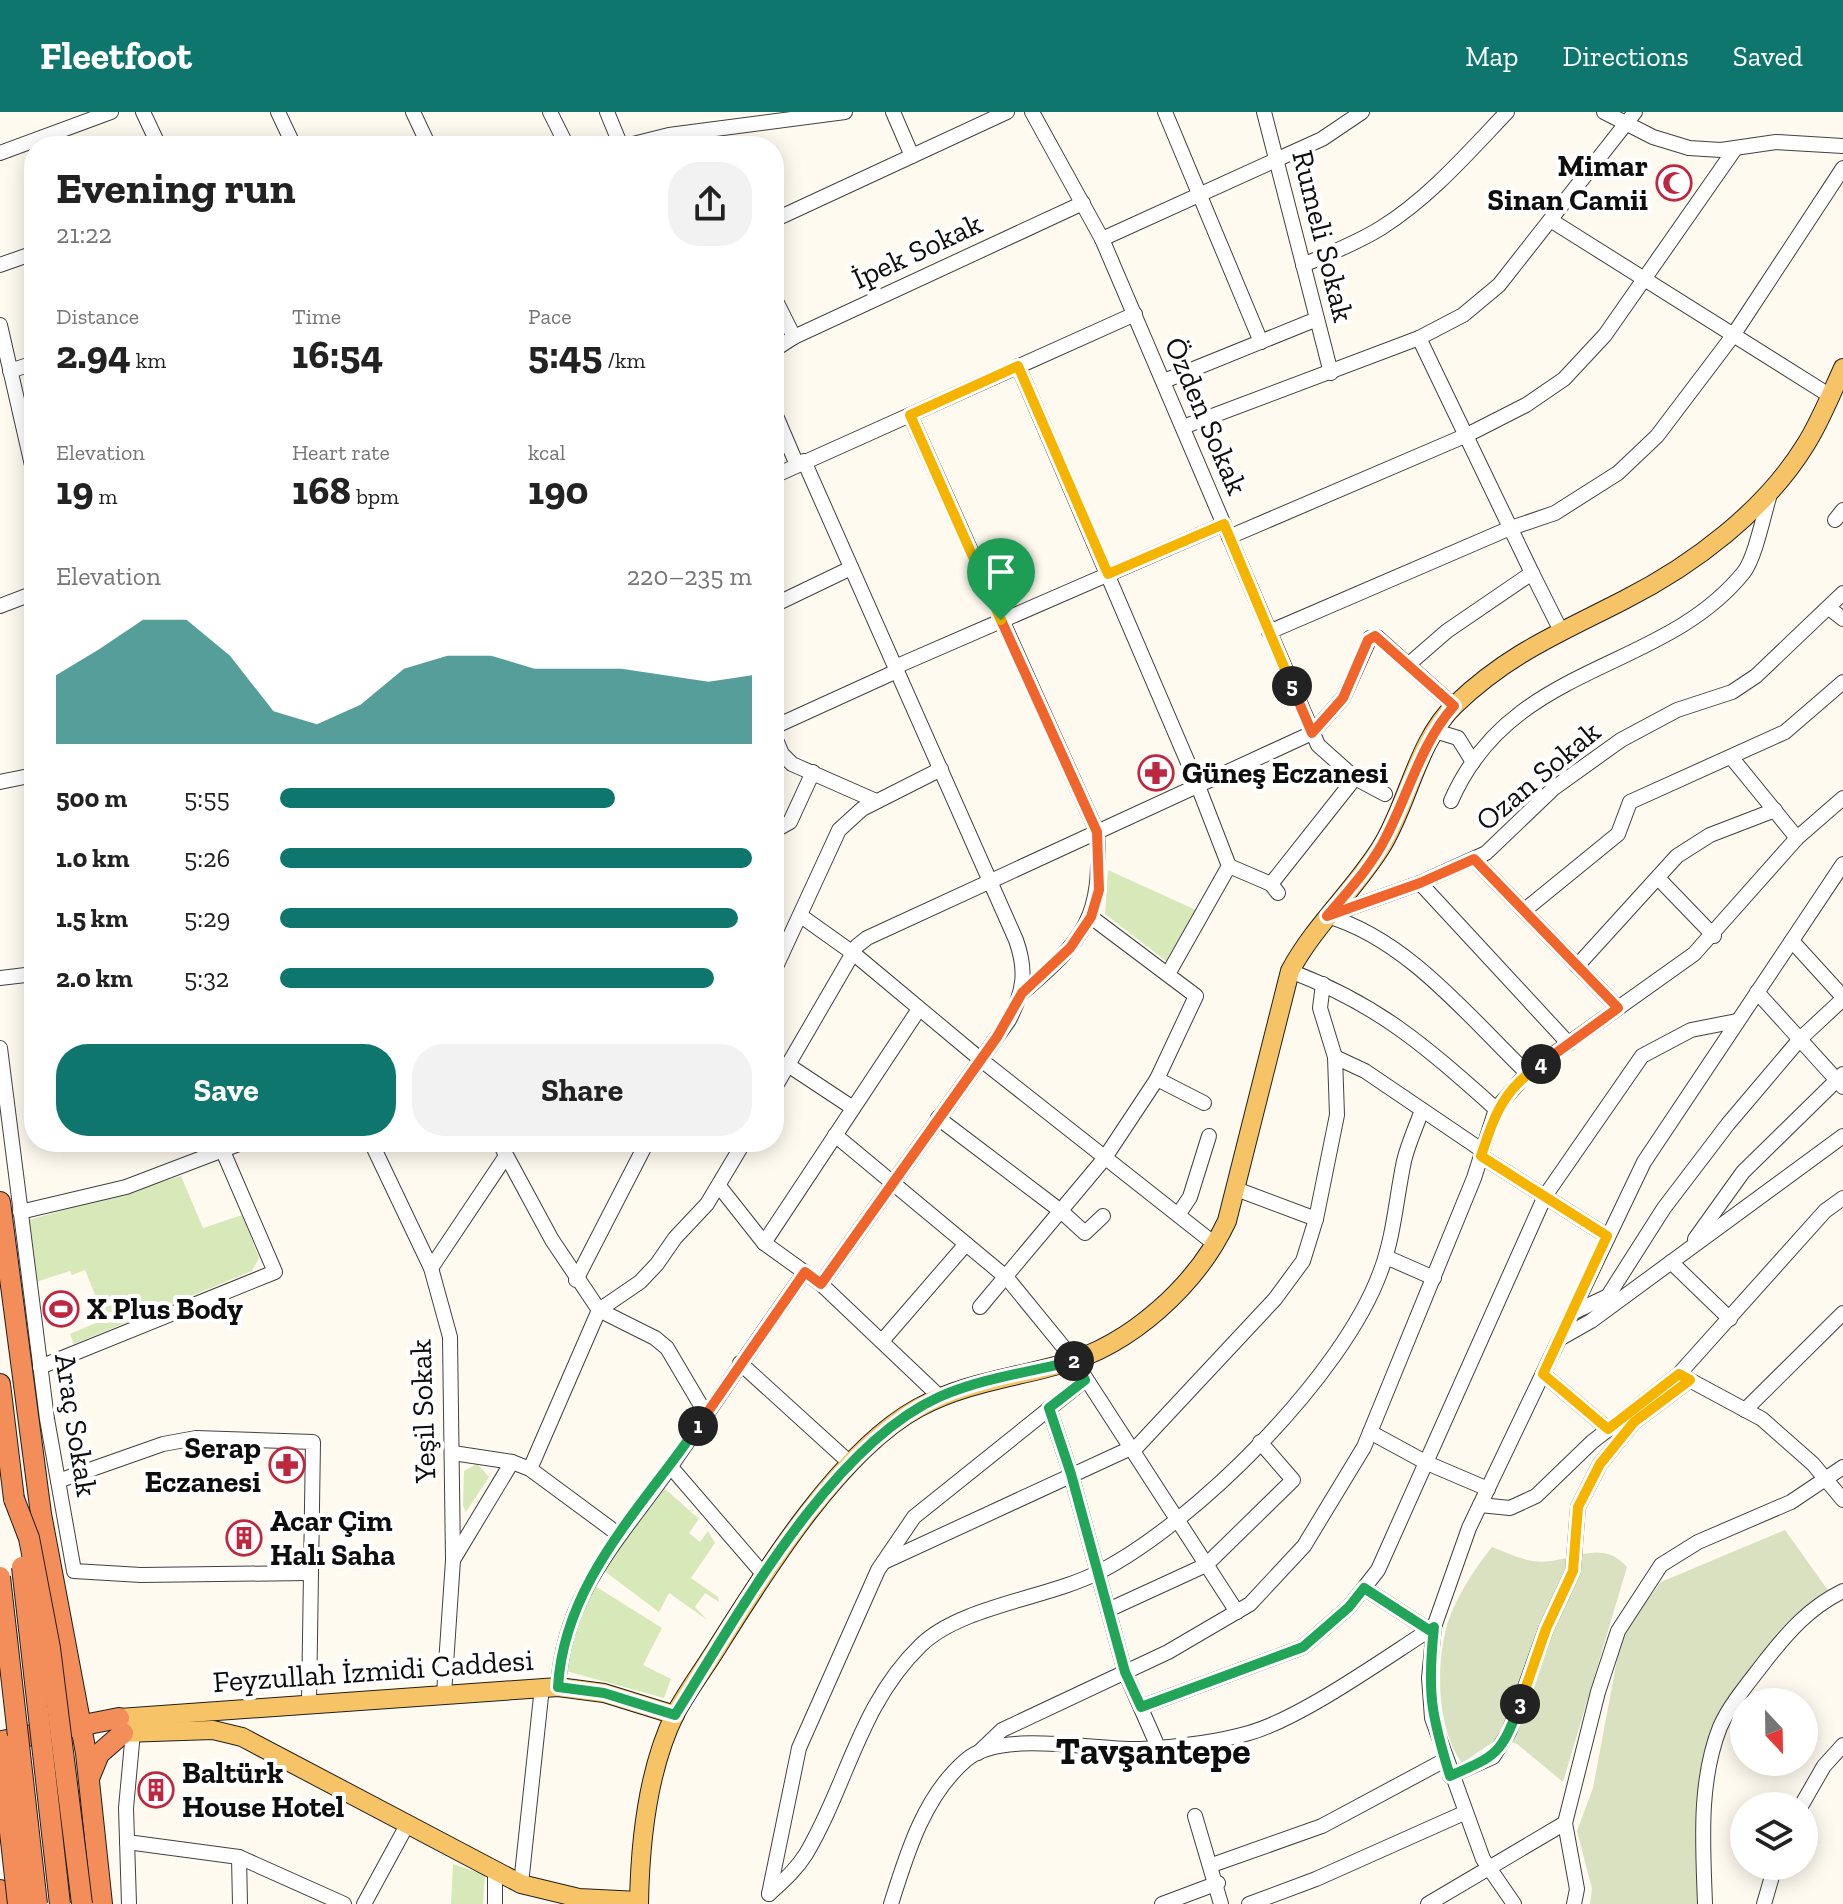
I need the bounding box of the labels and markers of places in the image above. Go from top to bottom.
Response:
place label: Mimar Sinan Camii [1487,148,1648,218]
mosque icon: Mimar Sinan Camii [1655,164,1693,202]
pin [967,538,1035,620]
pin: 5 [1272,666,1312,706]
pharmacy icon: Güneş Eczanesi [1137,754,1175,792]
place label: Güneş Eczanesi [1182,755,1388,791]
pin: 4 [1521,1044,1561,1084]
sports icon: X Plus Body [42,1290,80,1328]
place label: X Plus Body [87,1291,243,1327]
pin: 2 [1054,1341,1094,1381]
pin: 1 [678,1406,718,1446]
place label: Serap Eczanesi [145,1430,261,1500]
pharmacy icon: Serap Eczanesi [268,1446,306,1484]
place label: Acar Çim Halı Saha [270,1503,395,1573]
building icon: Acar Çim Halı Saha [225,1519,263,1557]
pin: 3 [1500,1684,1540,1724]
place label: Baltürk House Hotel [182,1755,345,1825]
building icon: Baltürk House Hotel [137,1771,175,1809]

